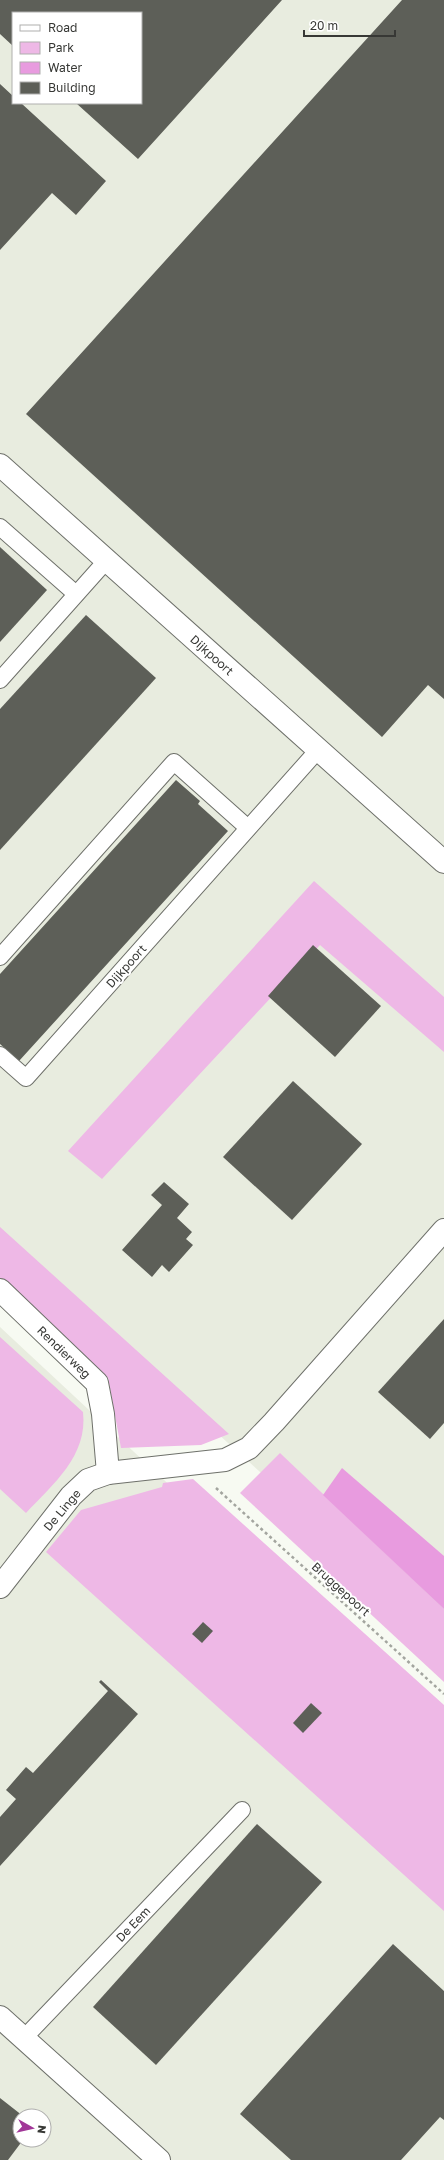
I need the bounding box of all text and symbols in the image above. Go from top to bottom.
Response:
legend [12,12,142,104]
scale bar [304,12,395,38]
text: 20 m [310,18,338,33]
text: Road [48,20,77,35]
text: Park [48,40,74,55]
text: Water [48,60,82,75]
text: Building [48,80,96,95]
street label: Dijkpoort [187,632,237,678]
street label: Dijkpoort [103,941,149,991]
street label: Rendierweg [34,1323,94,1381]
street label: De Linge [40,1486,84,1534]
street label: Bruggepoort [309,1559,373,1619]
street label: De Eem [113,1903,153,1945]
north arrow [12,2108,52,2148]
text: N [35,2124,49,2135]

